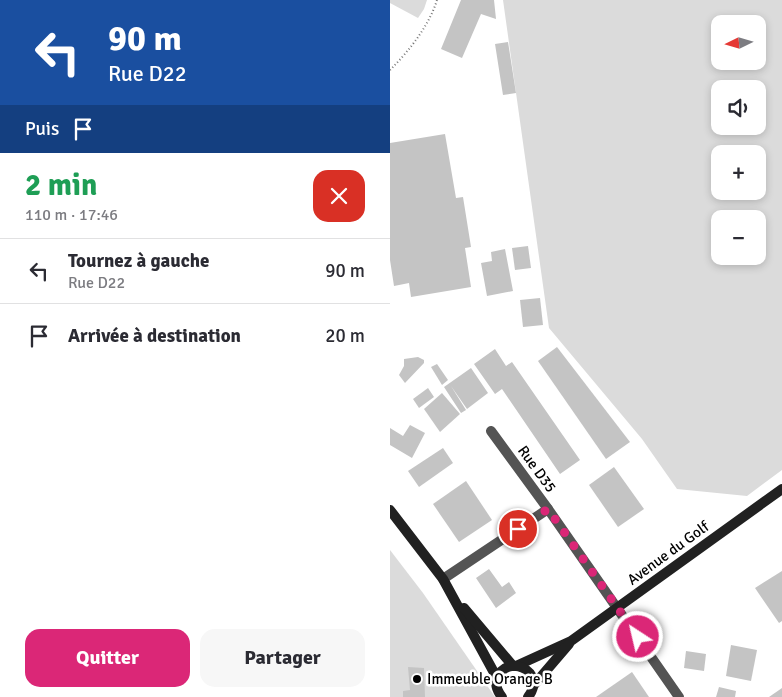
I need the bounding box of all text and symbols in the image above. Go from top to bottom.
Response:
north arrow [711,15,766,70]
map controls [711,15,766,265]
text: 90 m [108,17,182,60]
icon: left [25,20,90,85]
text: Rue D22 [108,60,187,87]
button: sound [711,80,766,135]
icon: arrive [69,115,97,143]
text: Puis [25,117,59,141]
button: + [711,145,766,200]
text: 2 min [25,167,97,204]
button: close [313,170,365,222]
text: 110 m · 17:46 [25,205,118,225]
button: − [711,210,766,265]
text: Tournez à gauche [68,249,209,273]
icon: left [25,257,53,285]
text: 90 m [325,259,365,283]
text: Rue D22 [68,273,125,293]
icon: arrive [25,322,53,350]
text: Arrivée à destination [68,324,241,348]
text: 20 m [325,324,365,348]
street label: Rue D35 [514,442,560,496]
pin [497,508,539,550]
icon: arrive [504,515,532,543]
street label: Avenue du Golf [624,517,713,589]
position arrow [611,610,663,662]
button: Quitter [25,629,190,687]
button: Partager [200,629,365,687]
place label: Immeuble Orange B [427,670,553,688]
marker: Immeuble Orange B [411,673,423,685]

